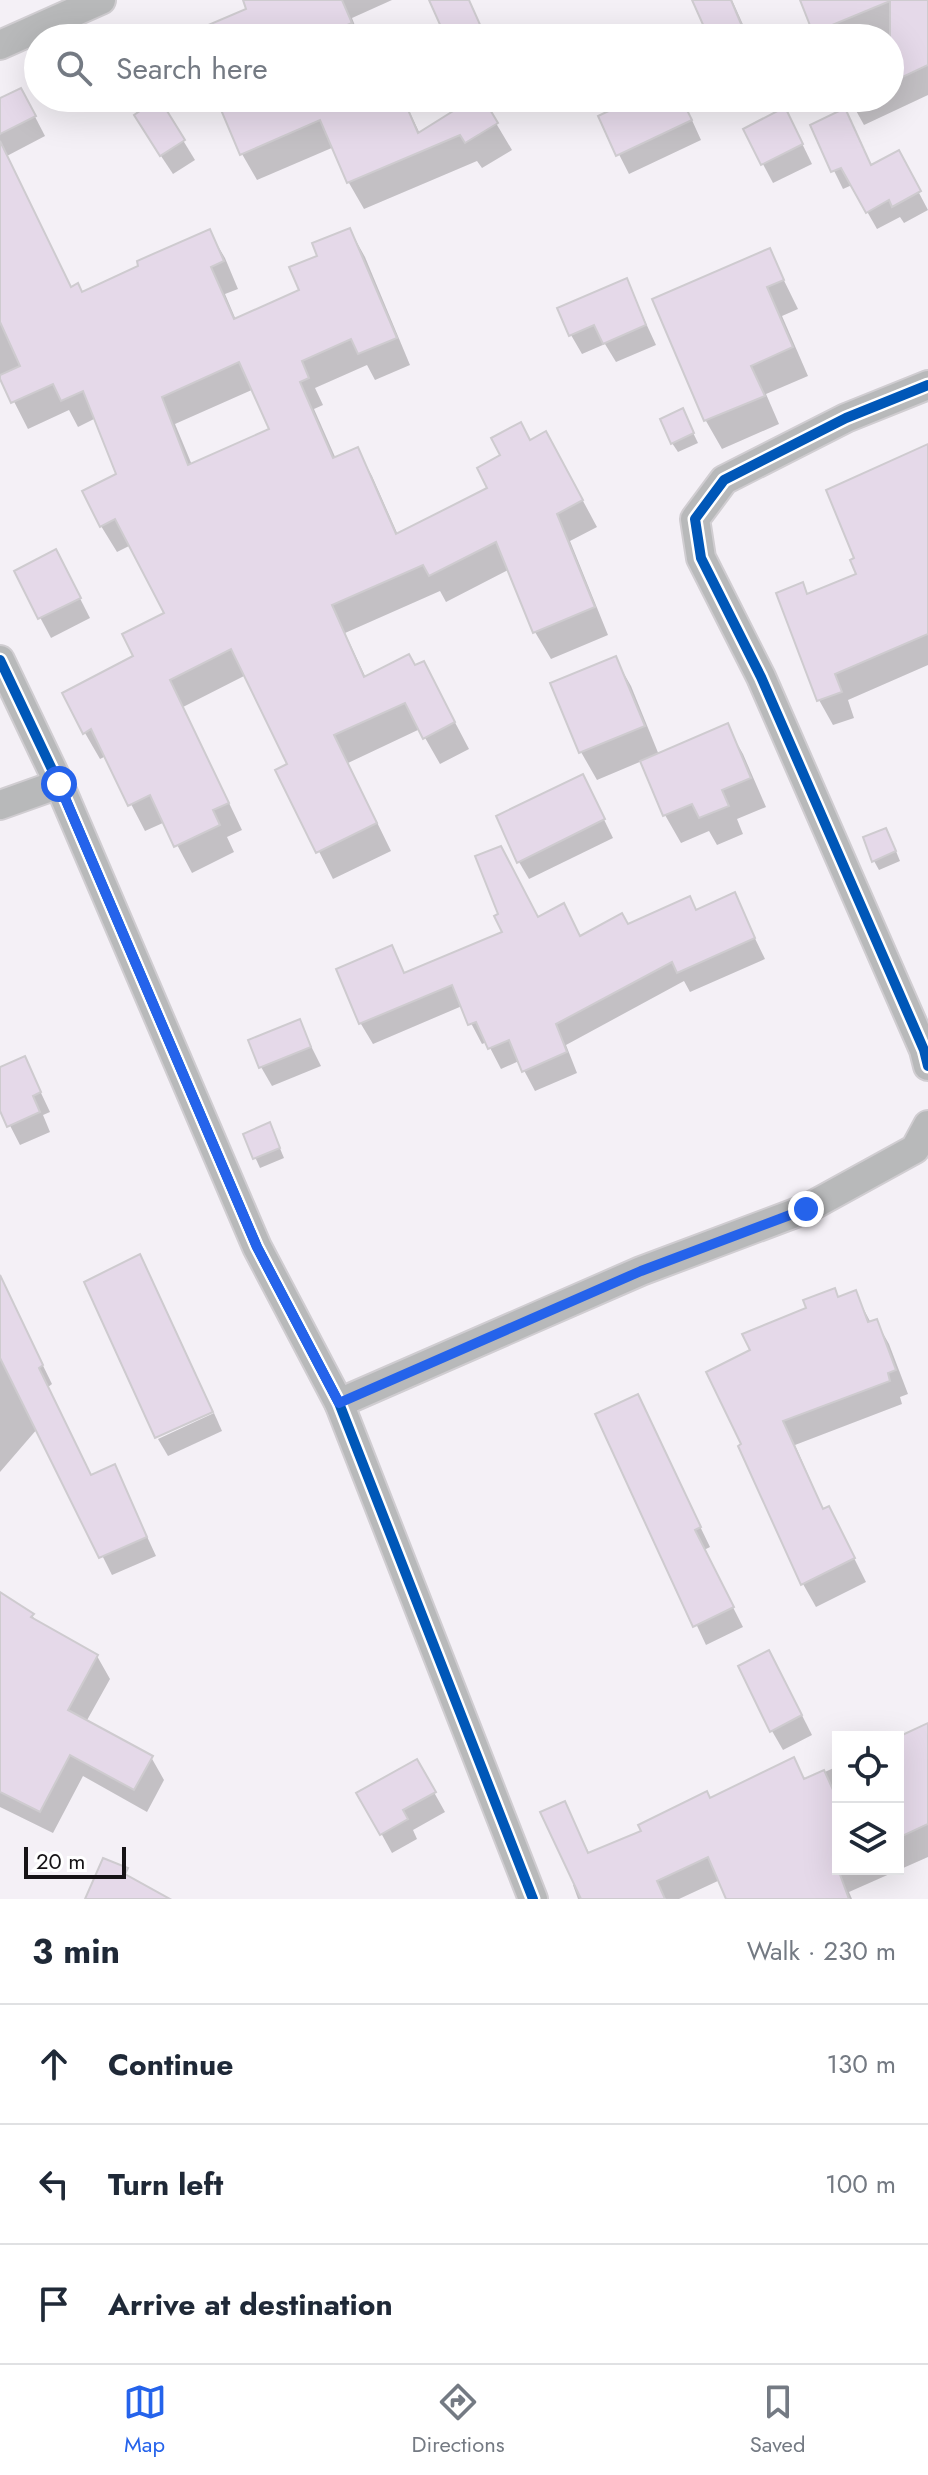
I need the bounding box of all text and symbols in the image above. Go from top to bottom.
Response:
search box [24,24,904,112]
icon: search [52,46,96,90]
text: Search here [116,47,268,90]
route start [41,766,77,802]
route end [788,1191,824,1227]
map controls [832,1731,904,1875]
button: locate [832,1731,904,1803]
button: layers [832,1803,904,1875]
scale bar [24,1843,126,1879]
text: 20 m [36,1845,85,1877]
text: 3 min [32,1927,120,1976]
text: Walk · 230 m [747,1932,896,1970]
icon: ahead [32,2042,76,2086]
text: Continue [108,2043,234,2086]
text: 130 m [826,2045,896,2083]
icon: left [32,2162,76,2206]
text: Turn left [108,2163,223,2206]
text: 100 m [825,2165,896,2203]
icon: arrive [32,2282,76,2326]
text: Arrive at destination [108,2283,393,2326]
tab: Map [123,2380,167,2460]
tab: Directions [412,2380,505,2460]
tab: Saved [750,2380,805,2460]

